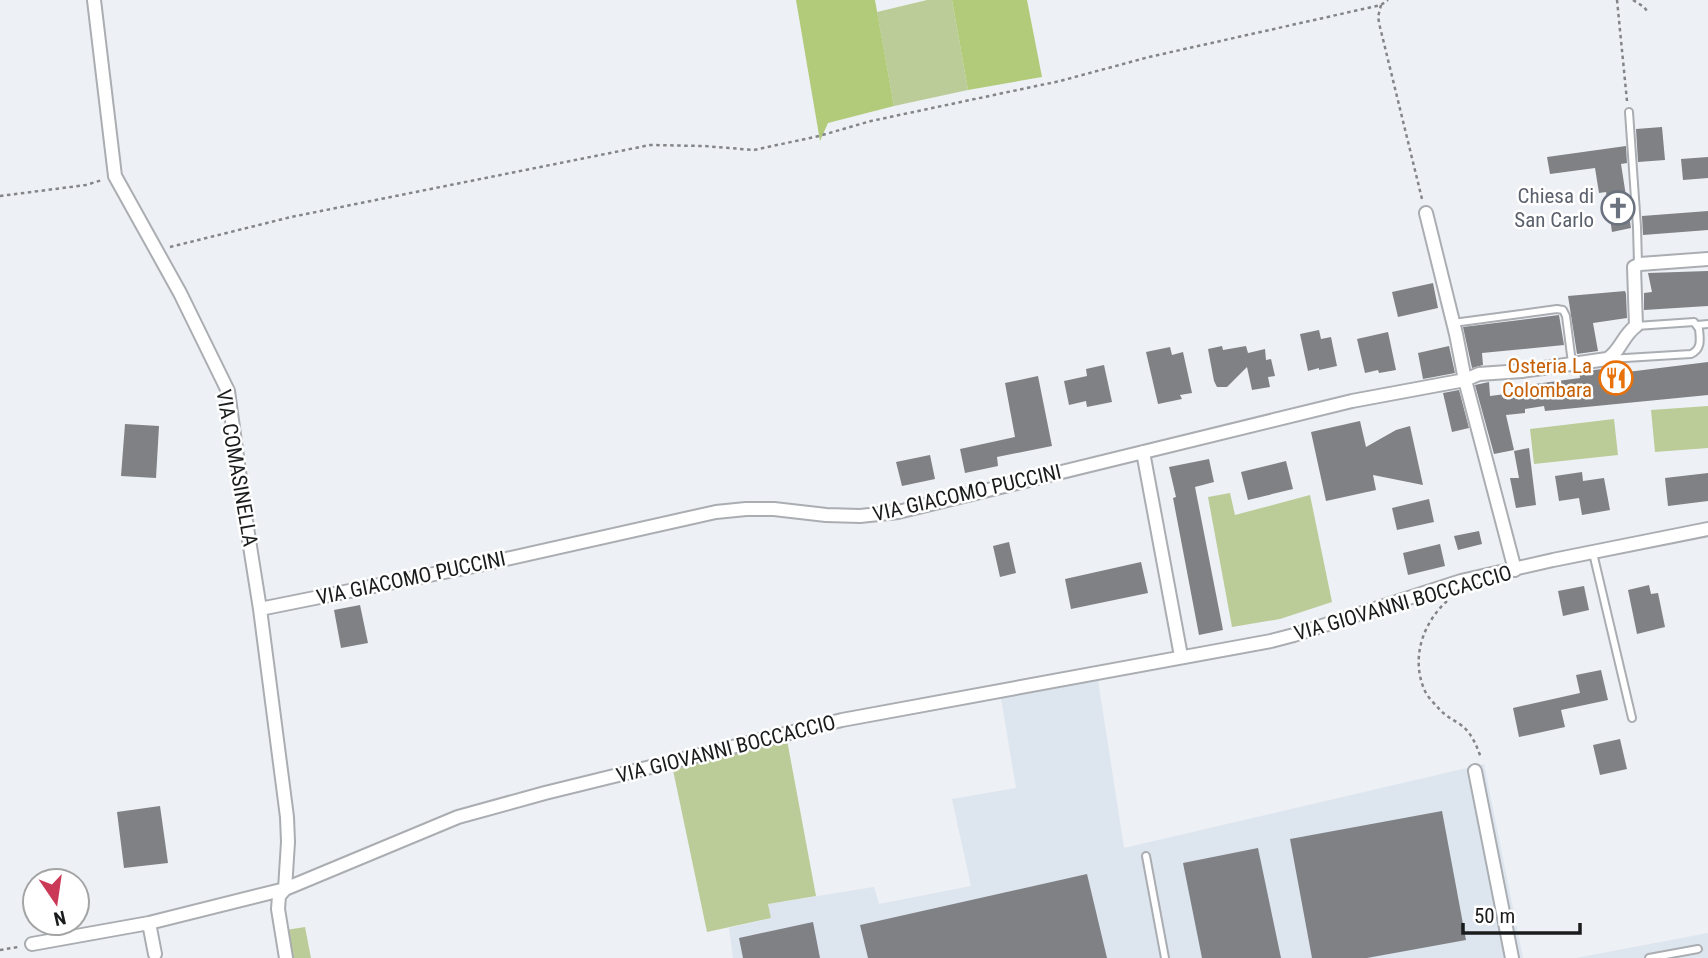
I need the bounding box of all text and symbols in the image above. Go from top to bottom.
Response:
place label: Chiesa di San Carlo [1514,184,1594,232]
church icon: Chiesa di San Carlo [1599,189,1637,227]
place label: Osteria La Colombara [1502,354,1592,402]
restaurant icon: Osteria La Colombara [1597,359,1635,397]
street label: VIA COMASINELLA [211,388,263,548]
street label: VIA GIACOMO PUCCINI [870,460,1064,526]
street label: VIA GIACOMO PUCCINI [314,546,508,610]
street label: VIA GIOVANNI BOCCACCIO [1292,560,1514,646]
street label: VIA GIOVANNI BOCCACCIO [614,710,838,788]
north arrow [21,867,91,937]
scale bar [1463,892,1580,936]
text: 50 m [1474,904,1515,928]
text: N [51,906,68,931]

